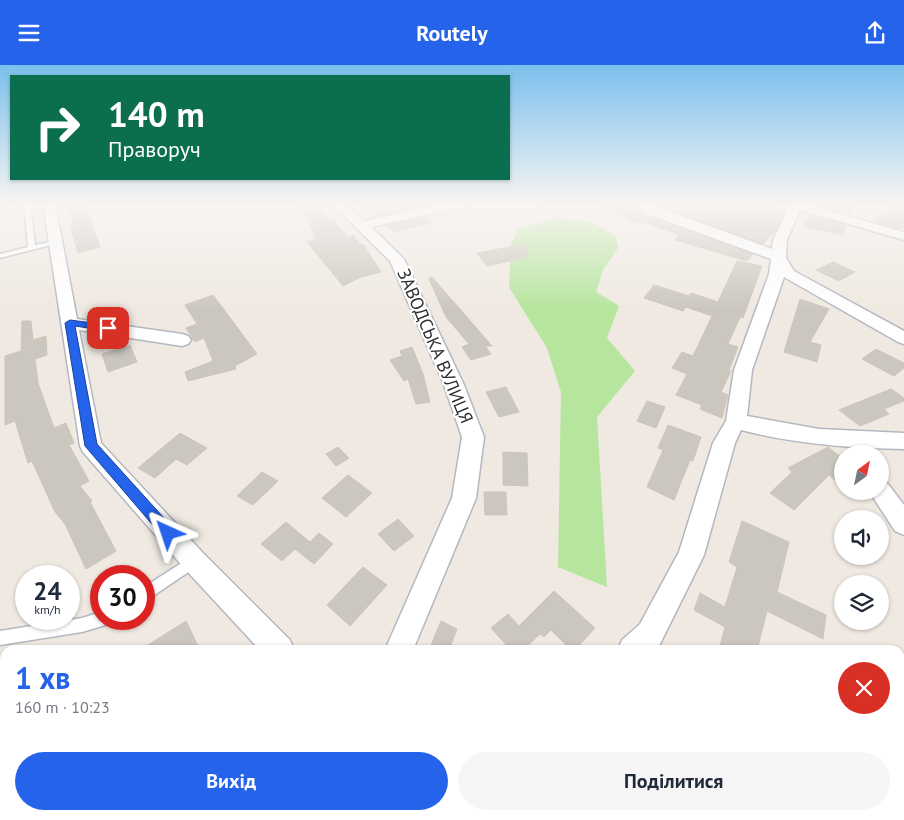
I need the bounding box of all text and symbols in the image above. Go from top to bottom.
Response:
icon: menu [15,19,43,47]
text: Routely [416,19,488,47]
icon: share [861,19,889,47]
text: 140 m [108,91,205,137]
icon: right [25,95,90,160]
text: Праворуч [108,135,201,163]
street label: ЗАВОДСЬКА ВУЛИЦЯ [392,265,478,427]
pin [87,307,129,349]
icon: arrive [94,314,122,342]
north arrow [834,445,889,500]
map controls [834,445,889,630]
position arrow [141,506,193,558]
button: sound [834,510,889,565]
speed limit sign: 30 [90,565,155,630]
text: 24 [33,575,62,607]
button: layers [834,575,889,630]
text: km/h [34,602,61,617]
text: 1 хв [15,658,71,697]
button: close [838,662,890,714]
text: 160 m · 10:23 [15,697,110,717]
button: Вихід [15,752,448,810]
button: Поділитися [458,752,890,810]

